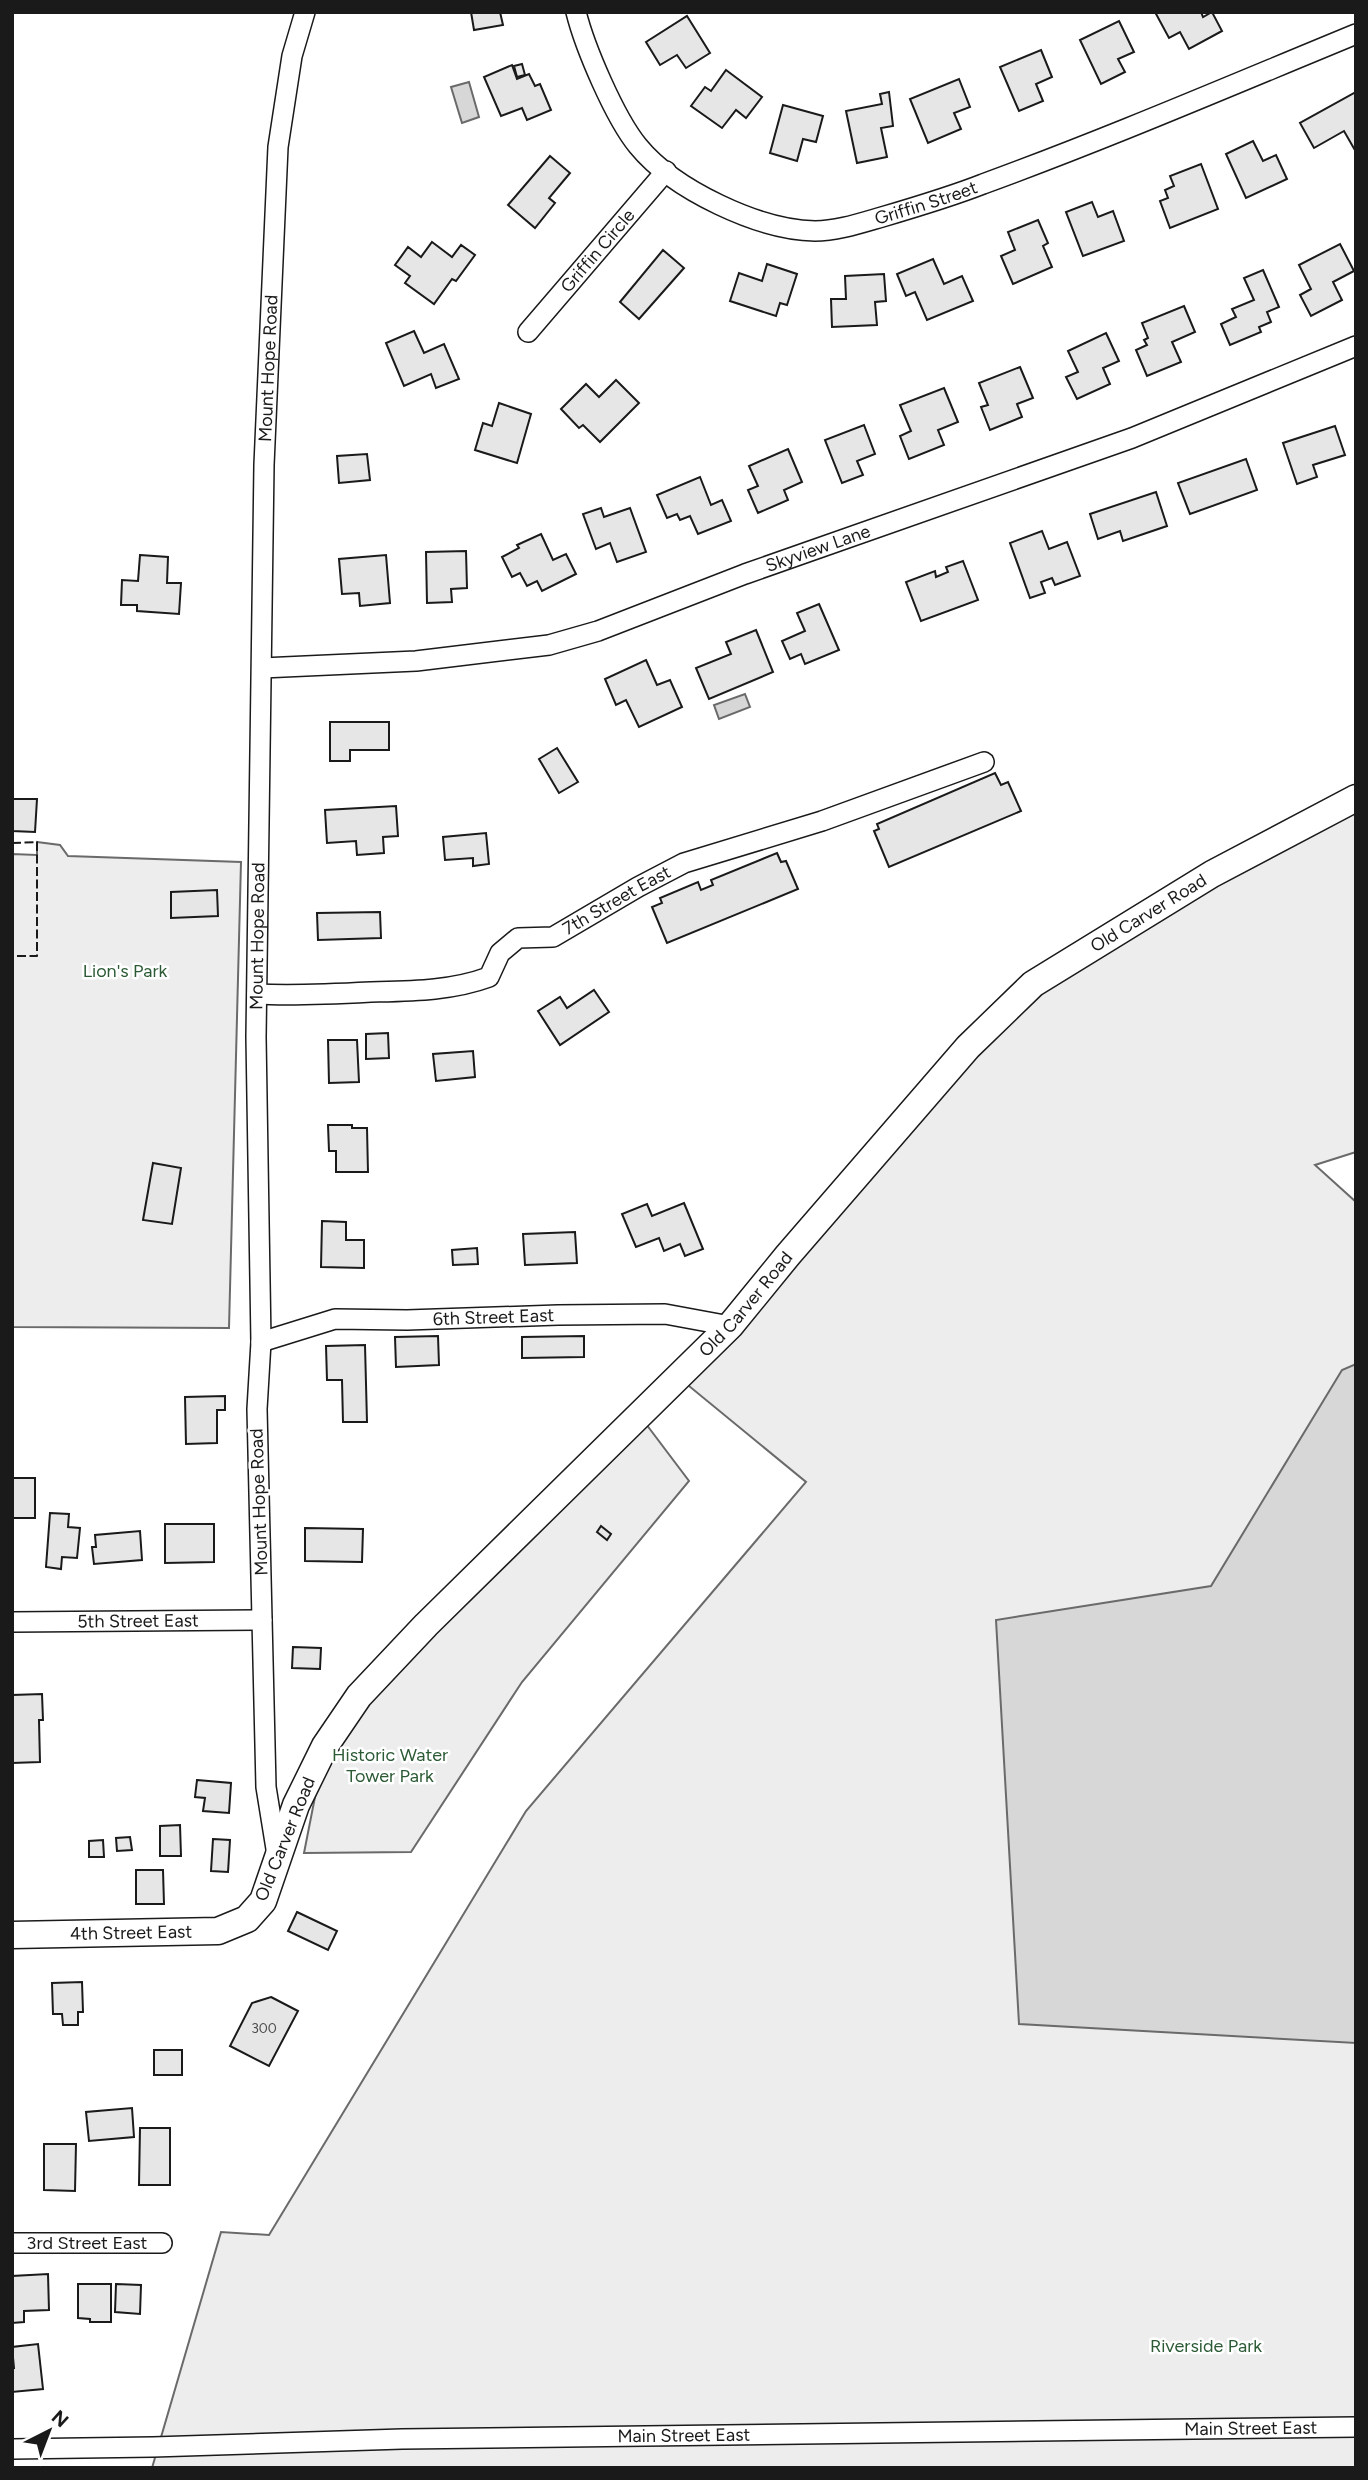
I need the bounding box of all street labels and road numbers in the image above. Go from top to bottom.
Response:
street label: Griffin Street [872,176,980,230]
street label: Griffin Circle [556,204,640,297]
street label: Mount Hope Road [254,294,282,442]
street label: Skyview Lane [763,520,873,577]
street label: 7th Street East [559,861,675,940]
street label: Mount Hope Road [245,862,269,1010]
street label: Old Carver Road [1086,869,1211,957]
street label: Old Carver Road [694,1247,797,1361]
street label: 6th Street East [432,1304,555,1330]
street label: Mount Hope Road [245,1428,273,1576]
street label: 5th Street East [77,1610,199,1632]
street label: Old Carver Road [250,1774,320,1904]
street label: 4th Street East [70,1920,193,1945]
street label: 3rd Street East [27,2232,148,2254]
street label: Main Street East [1184,2416,1318,2440]
street label: Main Street East [617,2424,751,2447]

